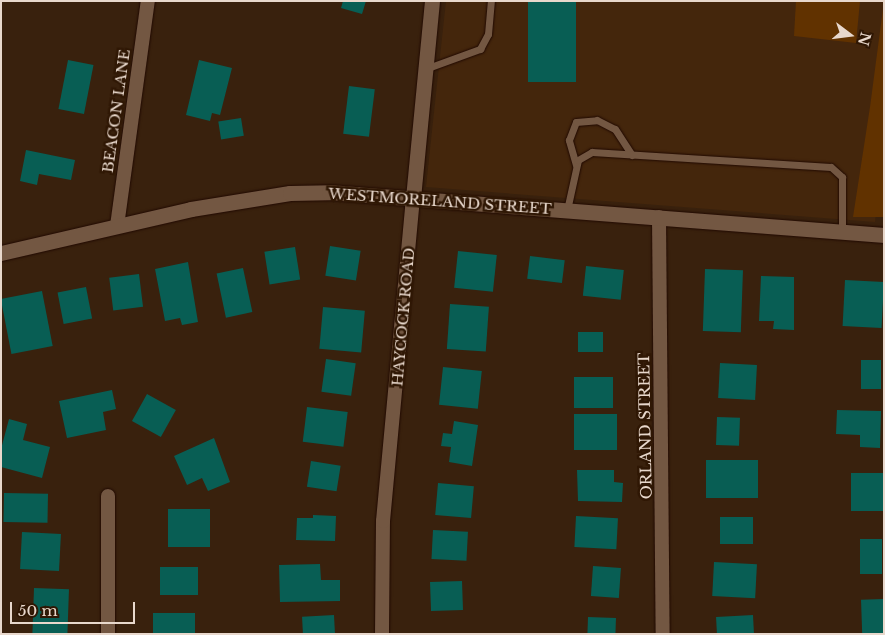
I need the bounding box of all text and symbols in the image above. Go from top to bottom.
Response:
north arrow [825,10,875,60]
text: N [854,30,875,48]
street label: BEACON LANE [98,48,134,174]
street label: WESTMORELAND STREET [328,184,552,218]
street label: HAYCOCK ROAD [388,247,418,387]
street label: ORLAND STREET [635,353,655,499]
scale bar [12,592,138,624]
text: 50 m [18,601,58,620]

